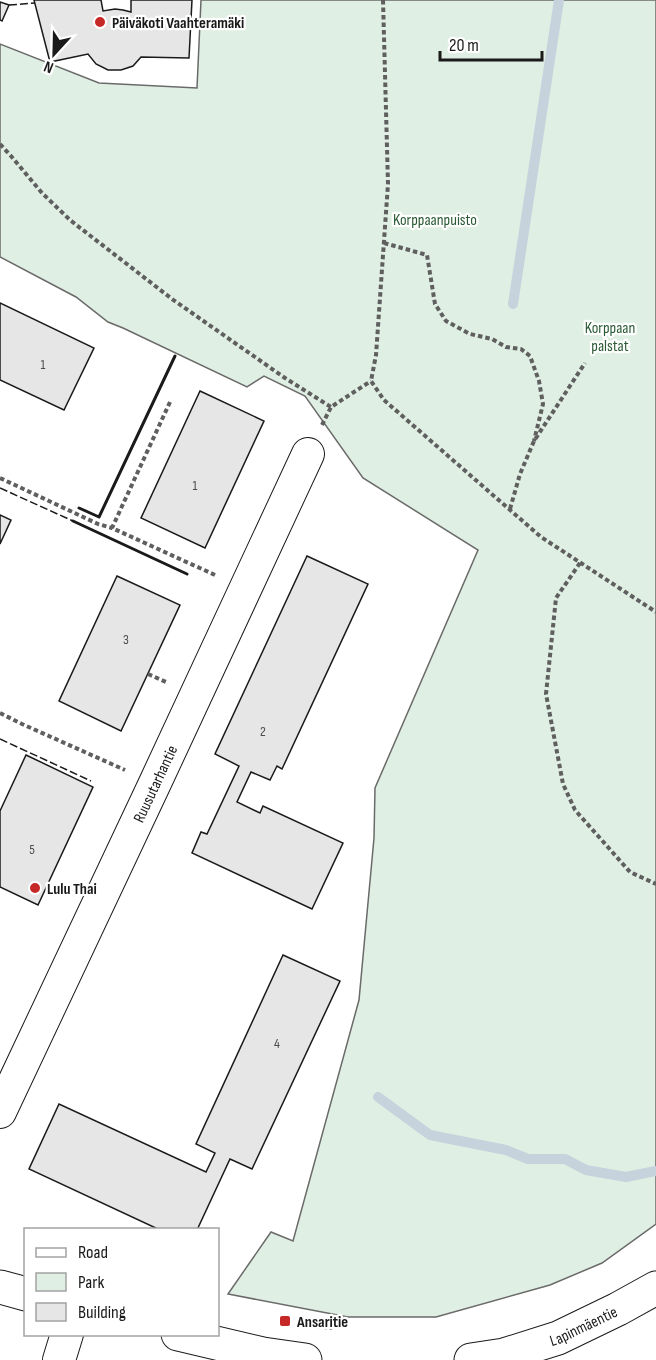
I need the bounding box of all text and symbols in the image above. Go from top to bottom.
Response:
place label: Päiväkoti Vaahteramäki [112,14,244,33]
marker: Päiväkoti Vaahteramäki [93,15,107,29]
north arrow [24,24,84,84]
scale bar [440,24,542,62]
text: 20 m [449,35,479,56]
text: N [41,56,56,77]
park label: Korppaanpuisto [393,211,477,230]
park label: Korppaan palstat [585,319,635,356]
house number: 1 [41,356,46,373]
house number: 1 [193,477,198,494]
house number: 3 [123,631,129,648]
house number: 2 [260,723,266,740]
street label: Ruusutarhantie [130,743,182,826]
house number: 5 [29,841,35,858]
place label: Lulu Thai [47,880,97,899]
marker: Lulu Thai [28,881,42,895]
house number: 4 [274,1035,280,1052]
legend [24,1228,219,1336]
text: Road [78,1242,108,1263]
text: Park [78,1272,104,1293]
text: Building [78,1302,126,1323]
street label: Lapinmäentie [548,1303,621,1351]
place label: Ansaritie [296,1313,348,1332]
marker: Ansaritie [278,1314,292,1328]

